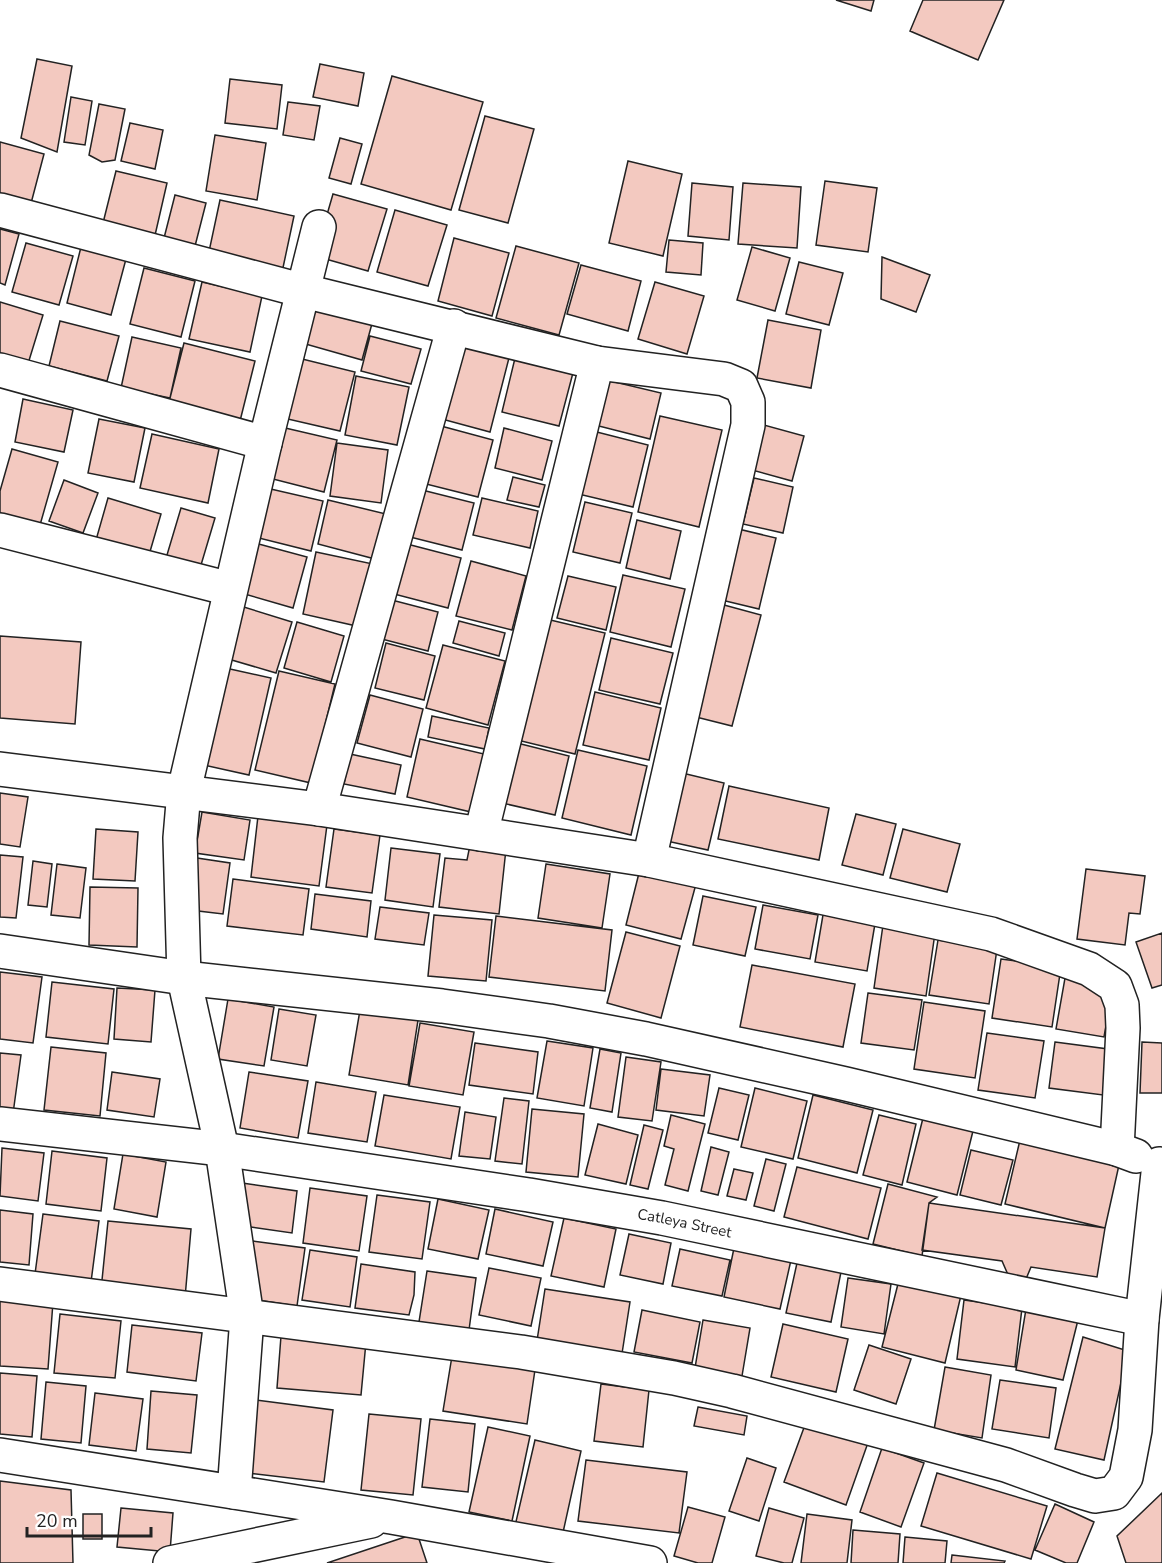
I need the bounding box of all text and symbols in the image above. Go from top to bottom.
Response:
street label: Catleya Street [636,1204,734,1243]
scale bar [27,1500,152,1538]
text: 20 m [36,1509,78,1533]

